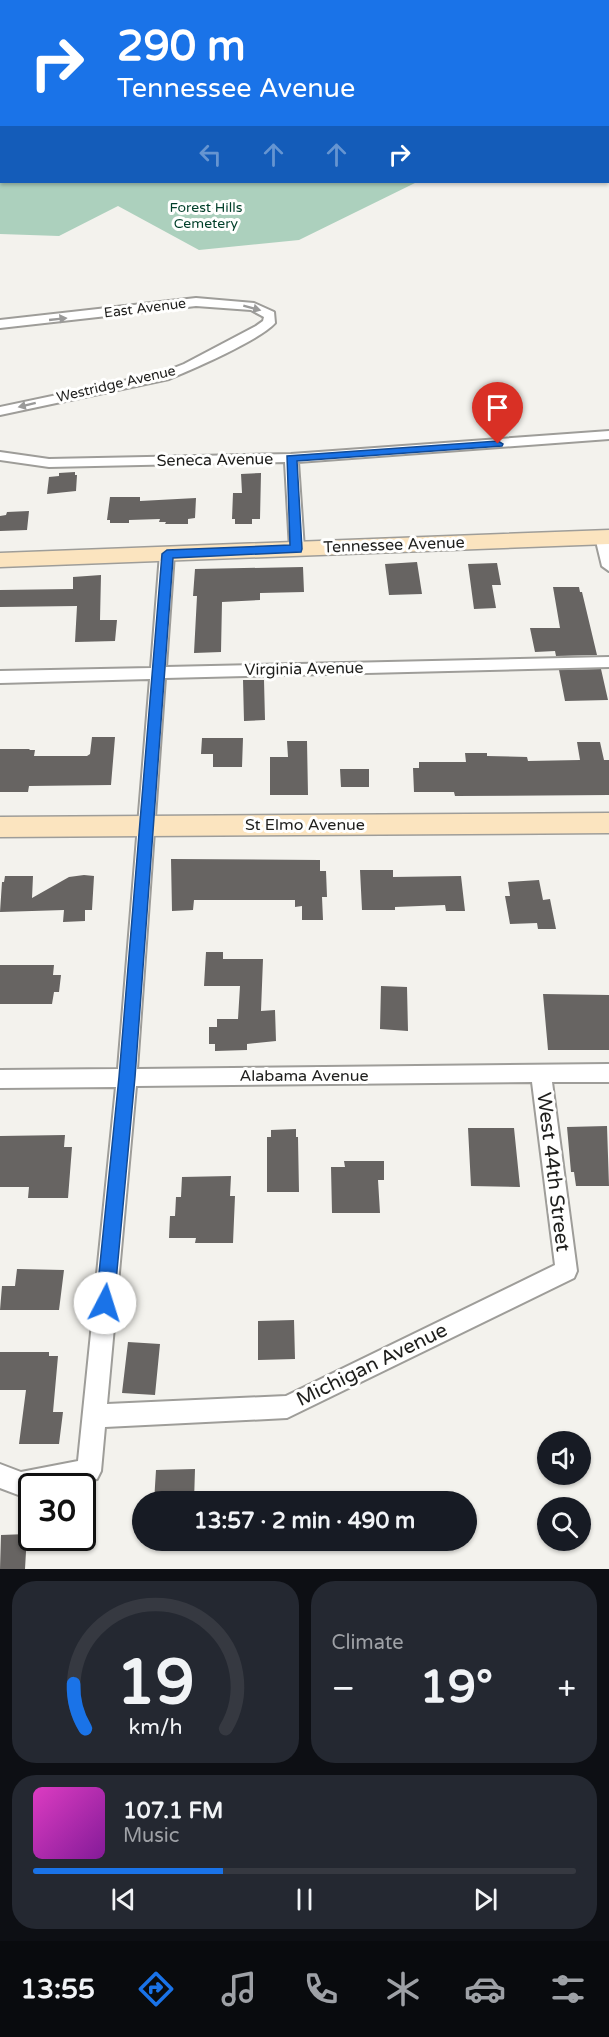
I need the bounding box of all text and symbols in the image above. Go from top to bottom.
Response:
text: 290 m [117,21,246,72]
icon: right [18,24,96,102]
text: Tennessee Avenue [117,72,355,105]
icon: left [194,138,227,171]
icon: ahead [257,138,290,171]
icon: ahead [320,138,353,171]
icon: right [383,138,416,171]
park label: Forest Hills Cemetery [170,199,243,232]
street label: East Avenue [103,295,187,321]
one-way arrow [243,304,261,313]
one-way arrow [49,314,68,324]
street label: Westridge Avenue [55,362,177,406]
pin [472,382,523,444]
icon: arrive [481,391,514,424]
one-way arrow [18,400,36,410]
street label: Seneca Avenue [157,449,273,471]
street label: Tennessee Avenue [323,533,465,557]
street label: Virginia Avenue [244,658,364,680]
street label: St Elmo Avenue [245,815,365,835]
street label: Alabama Avenue [239,1066,369,1086]
street label: West 44th Street [531,1091,575,1253]
position arrow [73,1271,137,1335]
street label: Michigan Avenue [293,1318,451,1412]
map controls [537,1431,591,1551]
button: sound [537,1431,591,1485]
speed limit sign: 30 [18,1473,96,1551]
button: search [537,1497,591,1551]
text: 13:57 · 2 min · 490 m [194,1508,415,1534]
text: Climate [332,1631,404,1655]
text: 19 [116,1646,194,1721]
text: 19° [419,1661,493,1715]
text: − [332,1669,355,1708]
text: + [557,1669,576,1708]
text: km/h [128,1714,182,1740]
text: 107.1 FM [123,1798,223,1824]
text: Music [123,1824,179,1848]
icon: previous [107,1883,140,1916]
icon: pause [288,1883,321,1916]
icon: next [469,1883,502,1916]
icon: directions [135,1968,177,2010]
icon: music [218,1968,260,2010]
icon: phone [300,1968,342,2010]
icon: climate [382,1968,424,2010]
icon: car [464,1968,506,2010]
icon: filters [547,1968,589,2010]
text: 13:55 [20,1973,95,2006]

